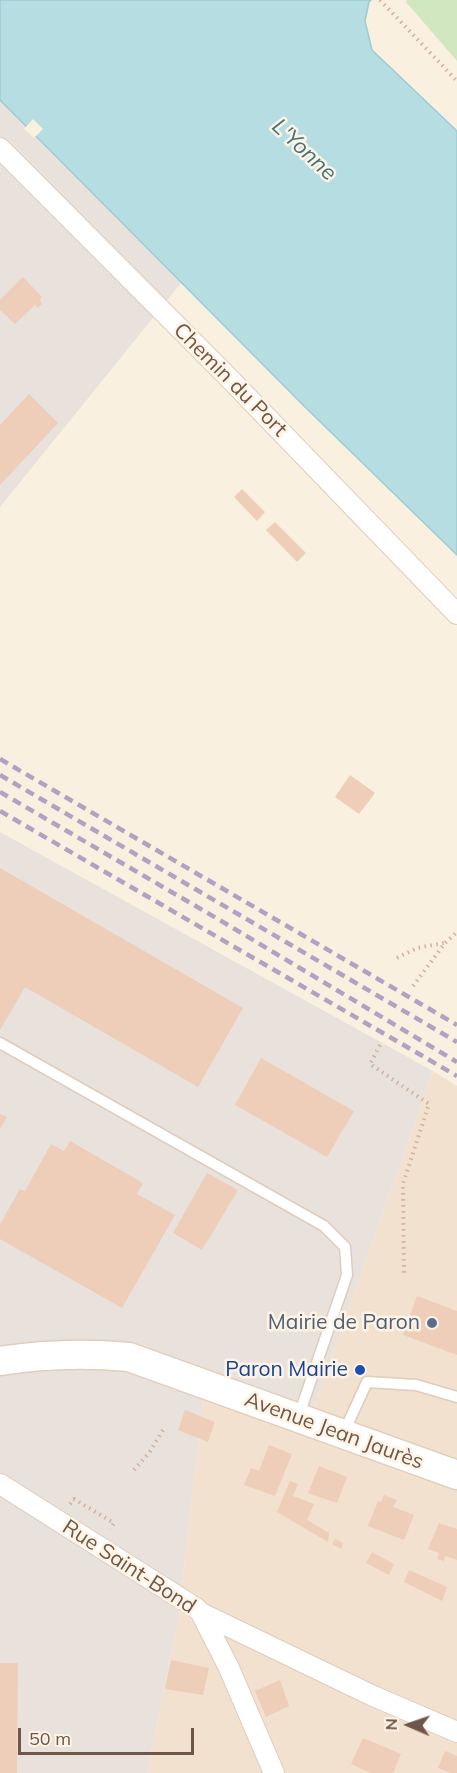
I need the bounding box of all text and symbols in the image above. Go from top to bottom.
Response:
water label: L'Yonne [266,113,342,187]
street label: Chemin du Port [168,318,292,442]
place label: Mairie de Paron [268,1310,420,1336]
marker: Mairie de Paron [425,1316,439,1330]
place label: Paron Mairie [225,1357,348,1383]
marker: Paron Mairie [353,1363,367,1377]
street label: Avenue Jean Jaurès [241,1387,427,1475]
street label: Rue Saint-Bond [58,1515,200,1619]
north arrow [379,1695,439,1755]
scale bar [21,1716,196,1754]
text: N [381,1718,401,1731]
text: 50 m [29,1727,71,1750]

